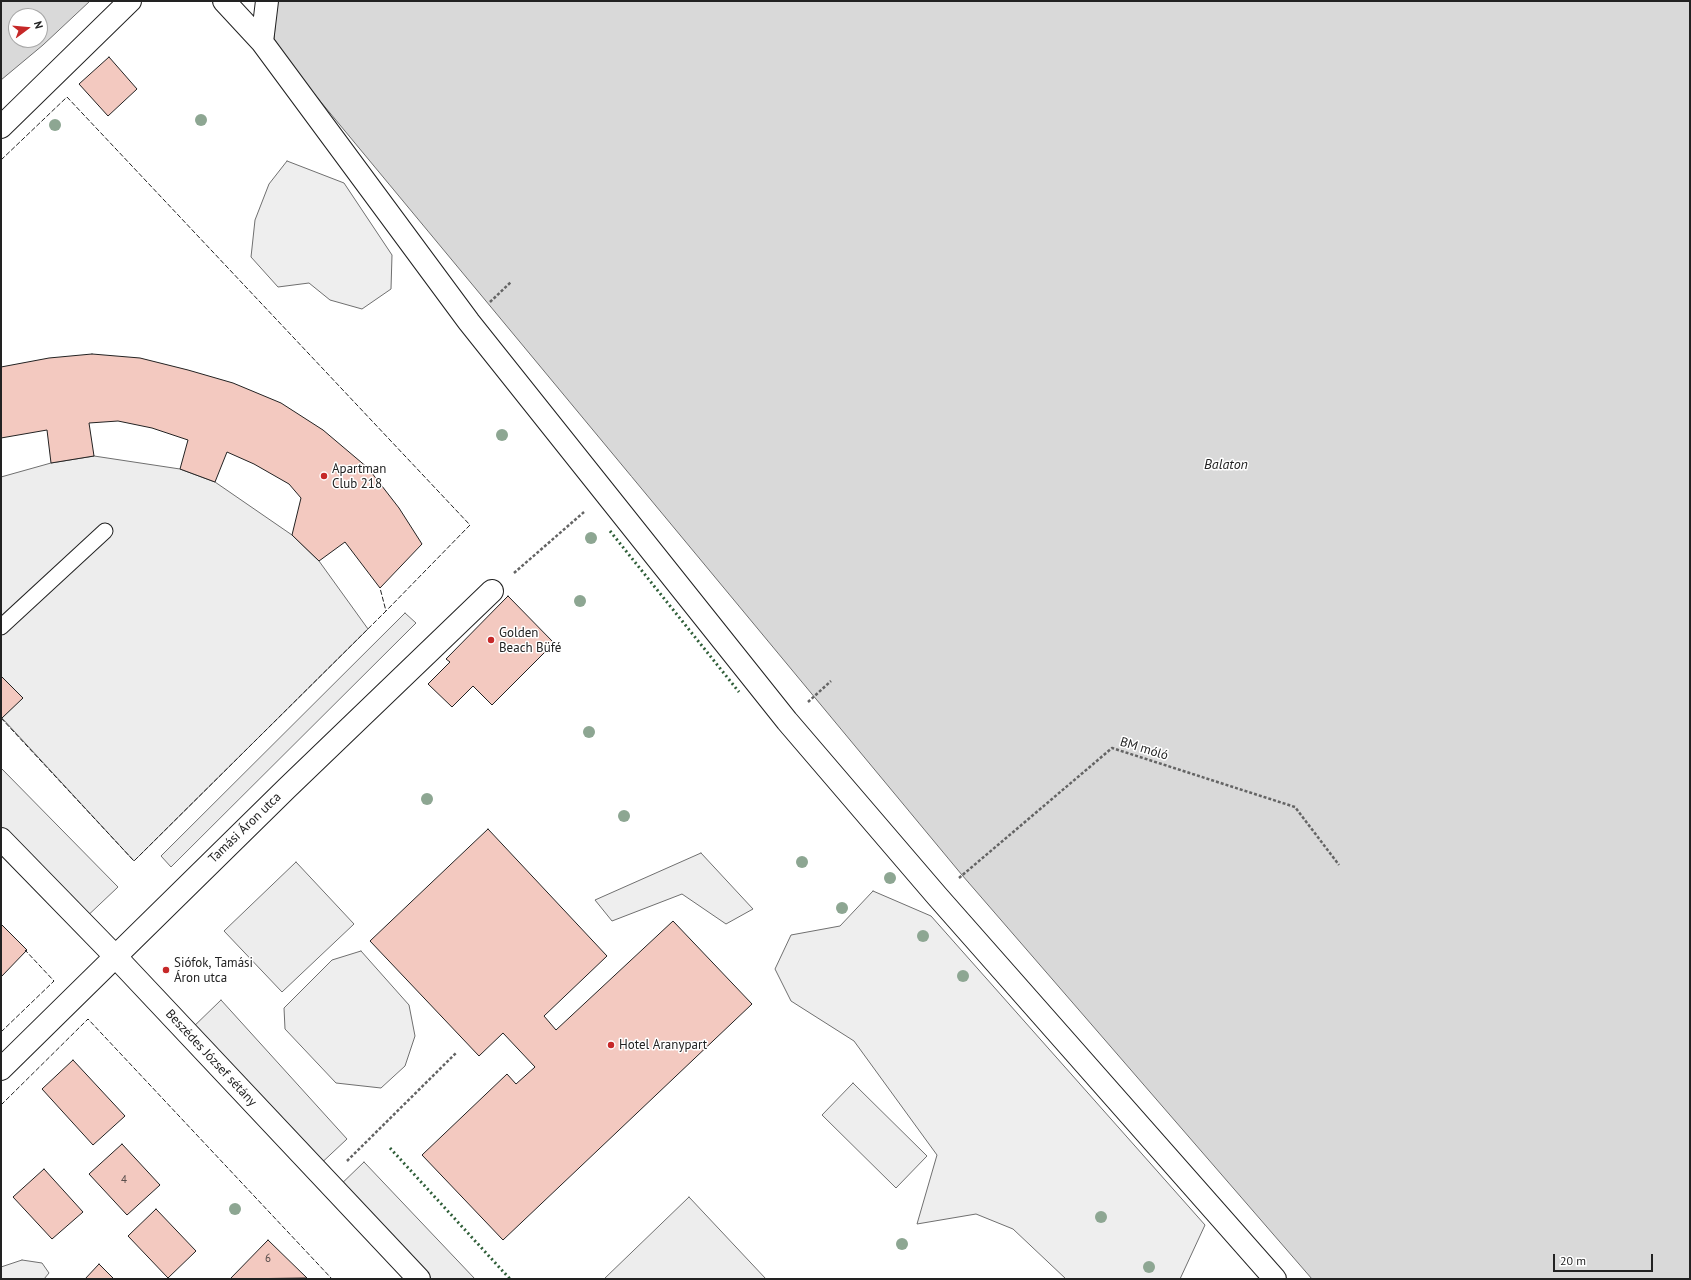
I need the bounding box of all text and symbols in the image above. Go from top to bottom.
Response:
north arrow [8,8,48,48]
text: N [31,20,46,30]
water label: Balaton [1204,457,1248,473]
place label: Apartman Club 218 [332,461,386,492]
marker: Apartman Club 218 [319,471,329,481]
place label: Golden Beach Büfé [499,625,561,656]
marker: Golden Beach Büfé [486,635,496,645]
street label: BM móló [1118,734,1170,764]
street label: Tamási Áron utca [205,789,285,867]
place label: Siófok, Tamási Áron utca [174,955,253,986]
marker: Siófok, Tamási Áron utca [161,965,171,975]
street label: Beszédes József sétány [162,1006,260,1110]
place label: Hotel Aranypart [619,1037,707,1053]
marker: Hotel Aranypart [606,1040,616,1050]
house number: 4 [121,1173,127,1187]
scale bar [1555,1246,1655,1272]
house number: 6 [265,1252,271,1266]
text: 20 m [1560,1253,1586,1268]

